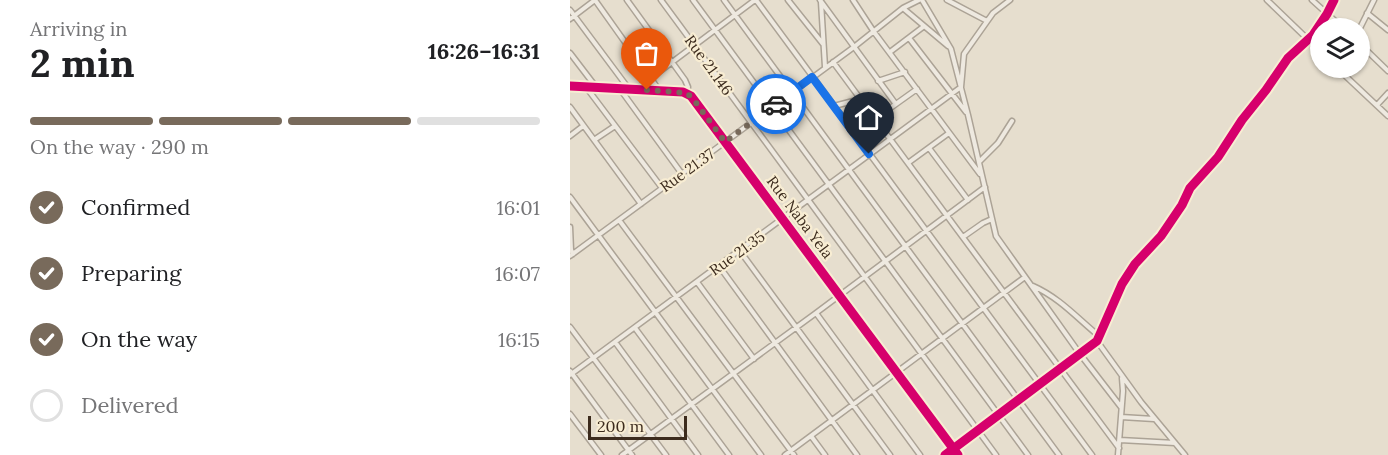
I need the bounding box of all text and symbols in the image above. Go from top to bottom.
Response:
text: Arriving in [30,16,127,41]
map controls [1310,18,1370,78]
button: layers [1310,18,1370,78]
pin [621,28,672,90]
street label: Rue 21.146 [681,31,737,99]
text: 16:26–16:31 [428,37,540,65]
icon: bag [630,37,663,70]
text: 2 min [30,38,135,88]
courier [746,74,806,134]
icon: car [760,88,793,121]
pin [843,92,894,154]
icon: home [852,101,885,134]
text: On the way · 290 m [30,134,209,159]
street label: Rue 21.37 [656,144,718,196]
street label: Rue Naba Yela [763,172,837,262]
icon: check [30,191,63,224]
text: Confirmed [81,193,190,221]
text: 16:01 [496,195,540,220]
street label: Rue 21.35 [705,226,769,280]
icon: check [30,257,63,290]
text: Preparing [81,259,181,287]
text: 16:07 [495,261,540,286]
icon: check [30,323,63,356]
text: On the way [81,325,197,353]
text: 16:15 [498,327,540,352]
text: Delivered [81,391,179,419]
scale bar [588,413,687,440]
text: 200 m [597,416,644,436]

